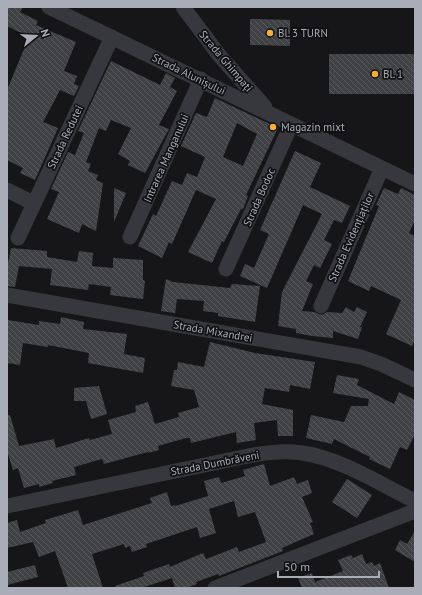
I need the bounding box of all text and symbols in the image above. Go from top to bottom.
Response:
north arrow [16,16,56,56]
place label: Bl. 3 TURN [278,26,328,40]
text: N [38,27,53,39]
street label: Strada Ghimpați [196,27,256,95]
marker: Bl. 3 TURN [265,28,275,38]
street label: Strada Alunișului [150,50,228,98]
place label: Bl. 1 [383,67,403,81]
marker: Bl. 1 [370,69,380,79]
street label: Strada Redutei [44,103,86,171]
street label: Intrarea Manganului [140,112,192,204]
place label: Magazin mixt [281,120,345,134]
marker: Magazin mixt [268,122,278,132]
street label: Strada Bodoc [240,166,278,228]
street label: Strada Evidențiaților [325,190,377,284]
street label: Strada Mixandrei [172,317,254,345]
street label: Strada Dumbrăveni [169,448,261,478]
scale bar [278,553,379,579]
text: 50 m [284,559,310,574]

